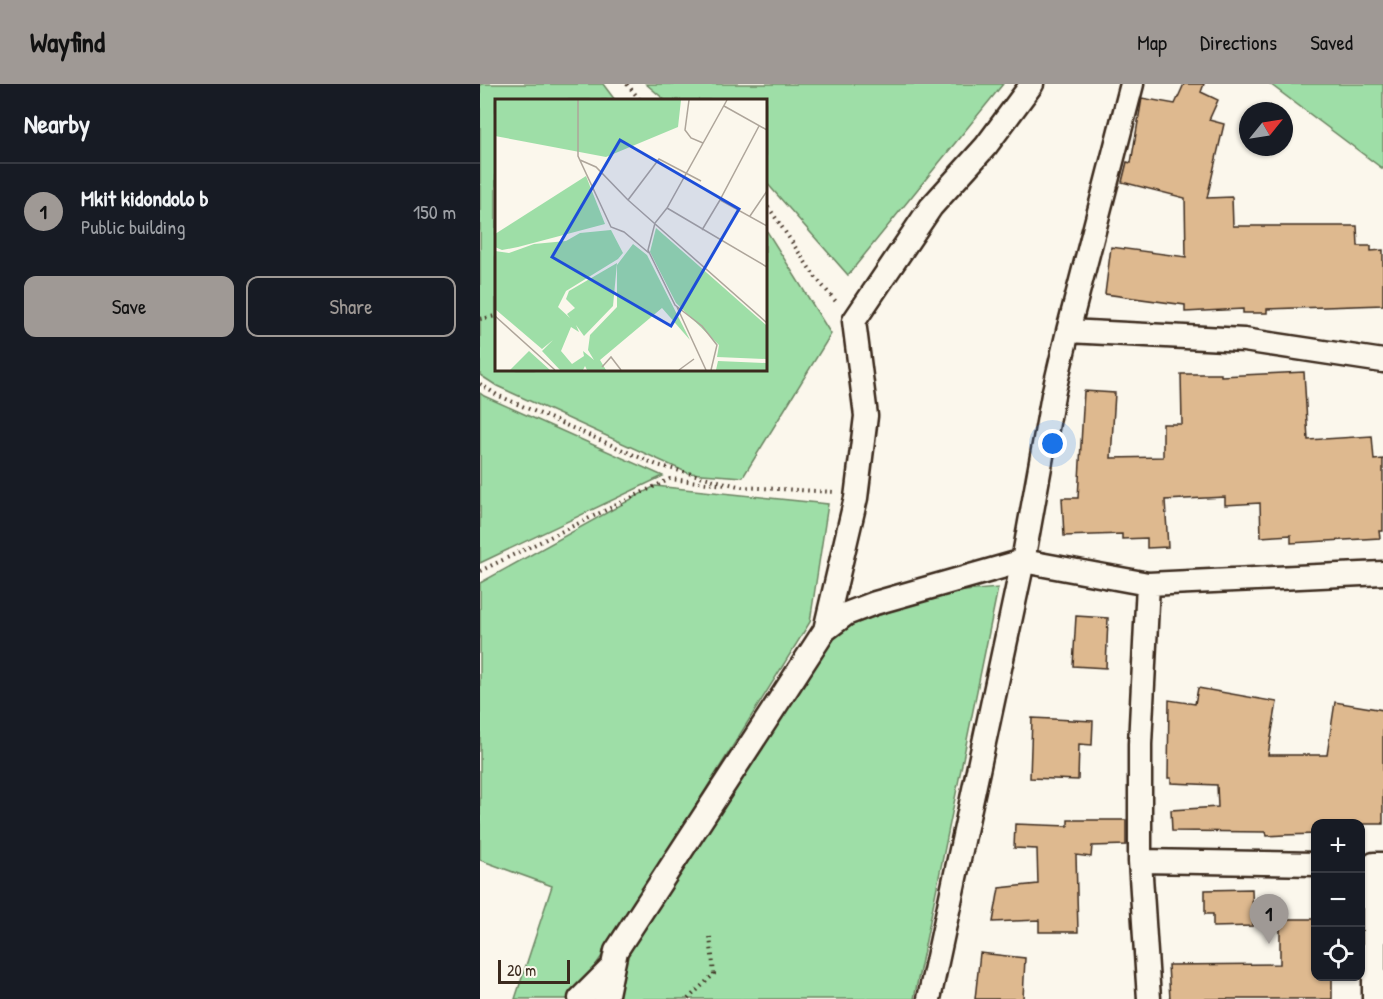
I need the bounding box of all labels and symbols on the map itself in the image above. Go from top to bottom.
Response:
inset map [495,99,766,370]
north arrow [1239,102,1293,156]
your location [1038,429,1067,458]
pin: 1 [1250,894,1288,944]
scale bar [498,957,570,984]

